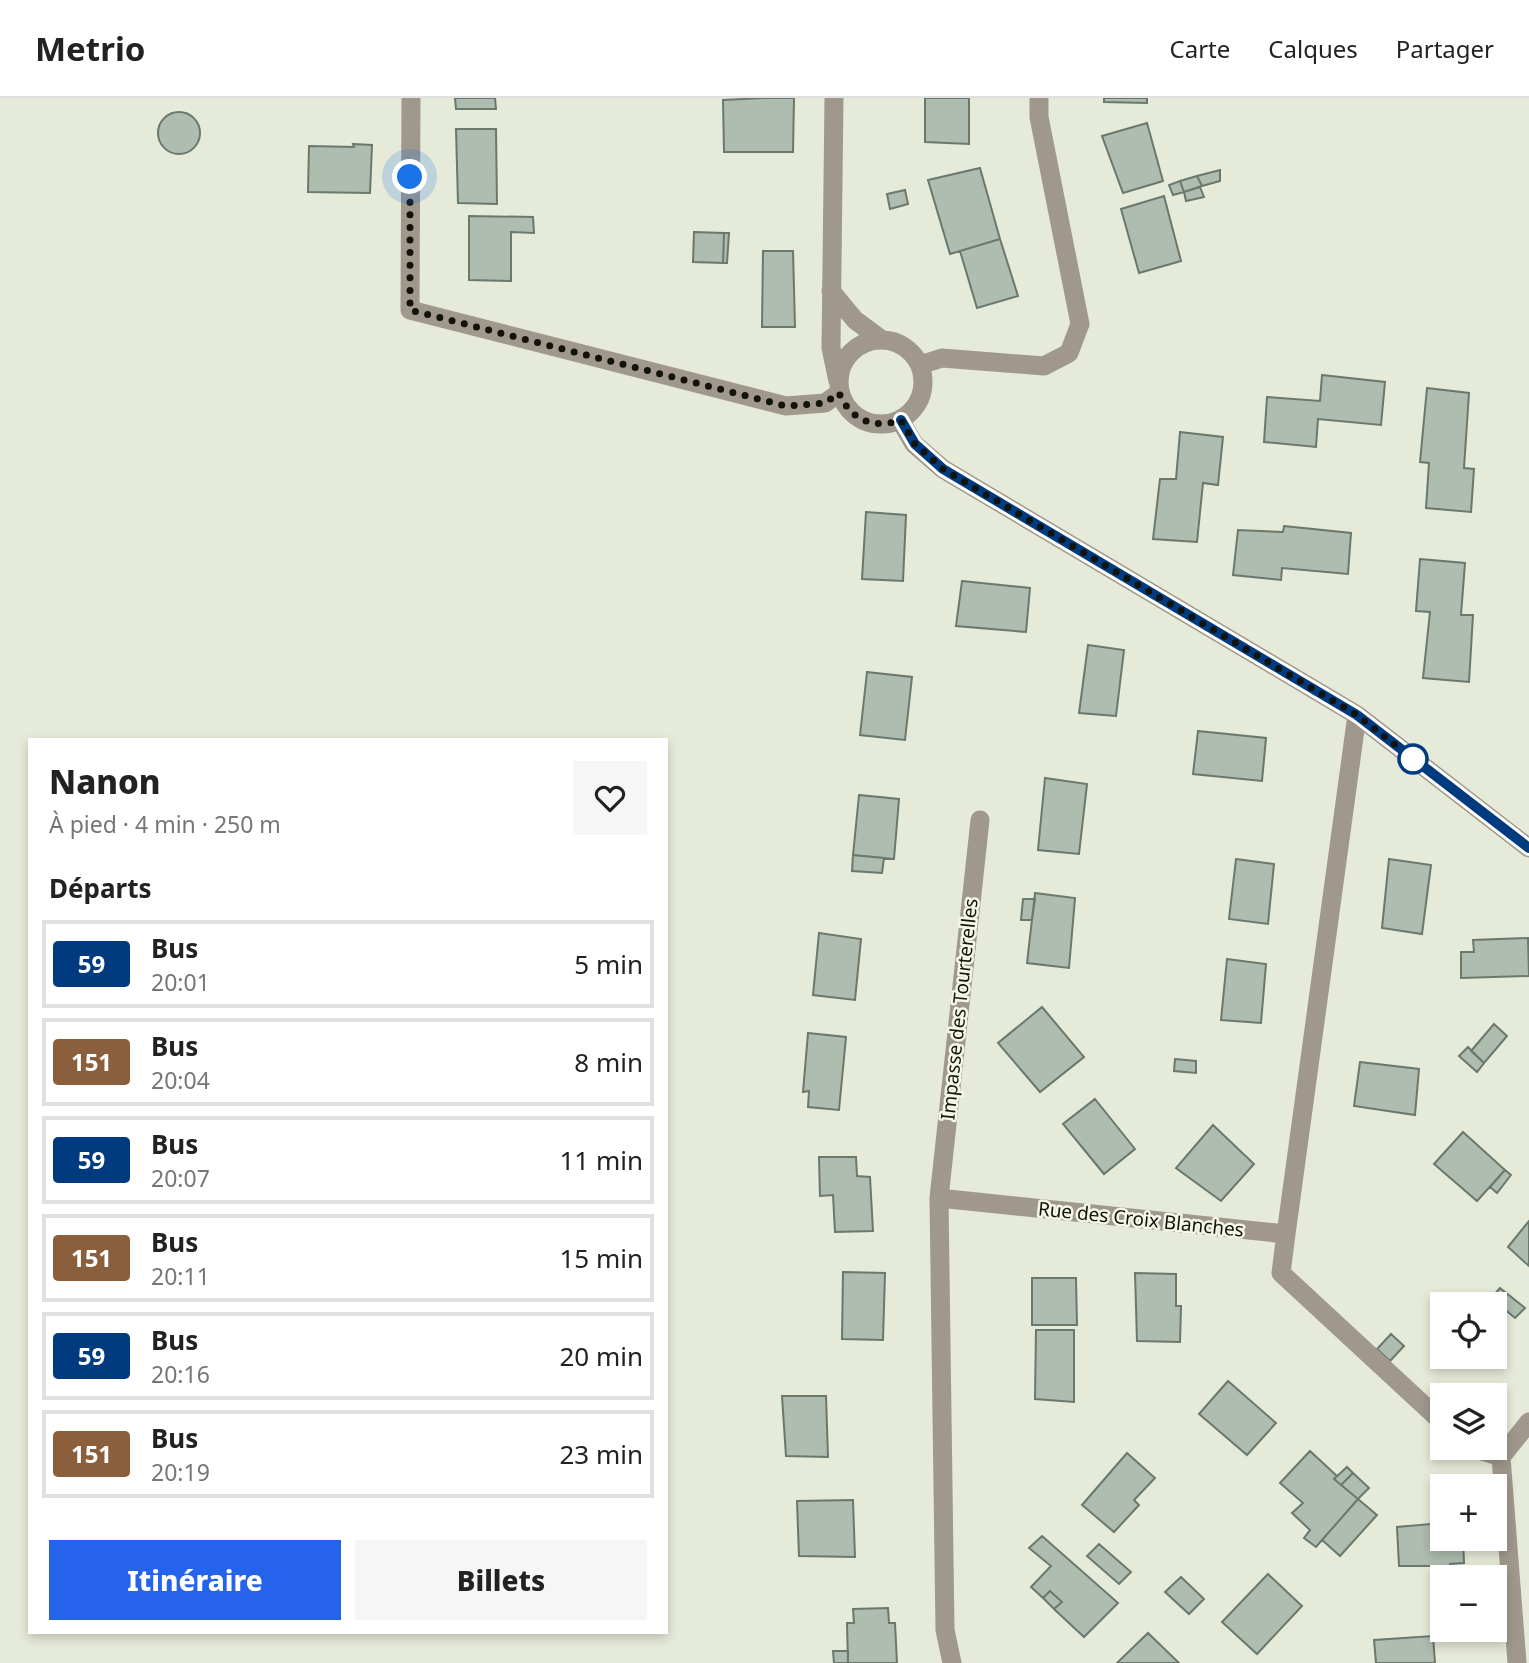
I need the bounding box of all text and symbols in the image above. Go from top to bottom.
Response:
text: Metrio [35,26,145,71]
text: Carte [1170,32,1230,65]
text: Calques [1268,32,1358,65]
text: Partager [1396,32,1494,65]
your location [392,159,427,194]
unlabelled marker [1398,744,1428,774]
text: Nanon [49,759,161,804]
button: heart [573,761,647,835]
text: À pied · 4 min · 250 m [49,808,281,840]
text: Départs [49,870,152,906]
street label: Impasse des Tourterelles [934,897,984,1121]
text: Bus [151,930,198,966]
text: 5 min [574,946,643,982]
text: 59 [78,947,105,980]
text: 20:01 [151,966,210,998]
text: Bus [151,1028,198,1064]
text: 8 min [574,1044,643,1080]
text: 151 [71,1045,112,1078]
text: 20:04 [151,1064,210,1096]
text: Bus [151,1126,198,1162]
text: 11 min [559,1142,643,1178]
text: 59 [78,1143,105,1176]
text: 20:07 [151,1162,210,1194]
street label: Rue des Croix Blanches [1037,1195,1245,1243]
text: Bus [151,1224,198,1260]
text: 15 min [559,1240,643,1276]
text: 151 [71,1241,112,1274]
text: 20:11 [151,1260,210,1292]
map controls [1430,1292,1507,1642]
button: locate [1430,1292,1507,1369]
text: Bus [151,1322,198,1358]
text: 20 min [559,1338,643,1374]
text: 59 [78,1339,105,1372]
text: 20:16 [151,1358,210,1390]
button: layers [1430,1383,1507,1460]
text: Bus [151,1420,198,1456]
text: 23 min [559,1436,643,1472]
text: 151 [71,1437,112,1470]
text: 20:19 [151,1456,210,1488]
button: + [1430,1474,1507,1551]
button: Itinéraire [49,1540,341,1620]
button: Billets [355,1540,647,1620]
button: − [1430,1565,1507,1642]

